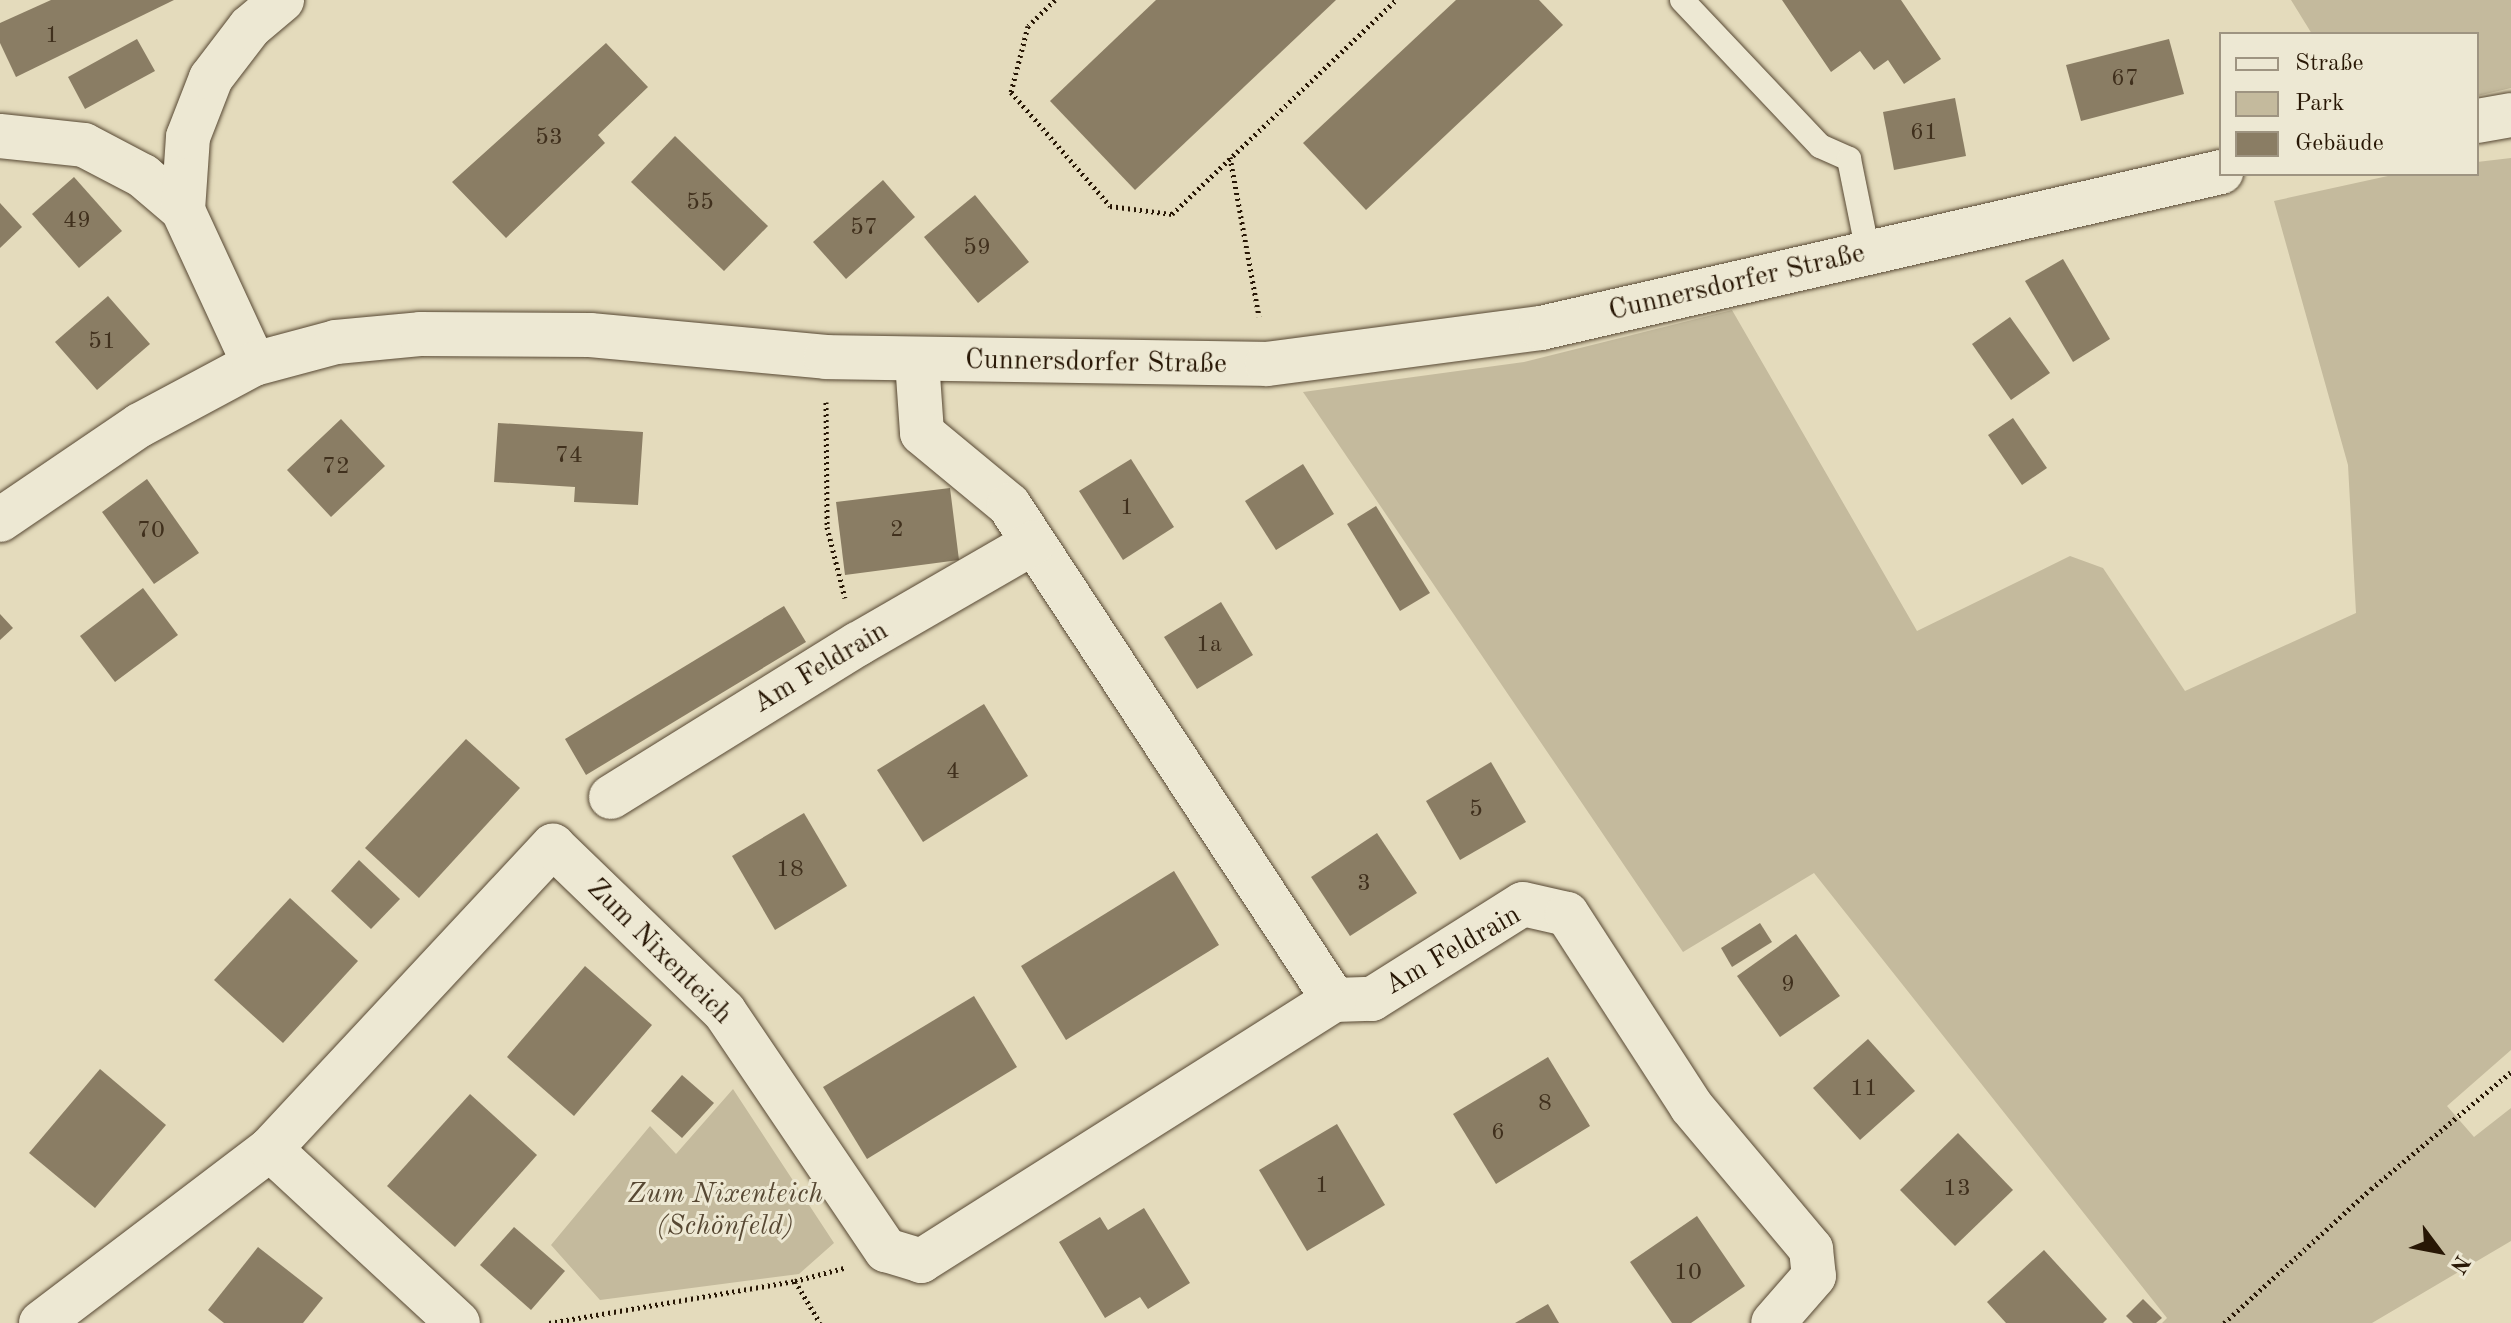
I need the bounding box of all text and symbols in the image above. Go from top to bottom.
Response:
house number: 1 [45,23,59,51]
legend [2219,32,2479,176]
text: Straße [2295,52,2364,76]
house number: 67 [2111,66,2139,94]
text: Park [2295,92,2344,116]
house number: 61 [1910,120,1938,148]
house number: 53 [535,125,563,153]
text: Gebäude [2295,132,2384,156]
house number: 55 [686,190,714,218]
house number: 49 [63,208,91,236]
house number: 57 [850,215,878,243]
house number: 59 [963,235,991,263]
street label: Cunnersdorfer Straße [1606,237,1868,329]
house number: 51 [88,329,116,357]
street label: Cunnersdorfer Straße [965,344,1227,382]
house number: 74 [555,443,583,471]
house number: 72 [322,454,350,482]
house number: 1 [1120,495,1134,523]
house number: 2 [890,517,904,545]
house number: 70 [137,518,165,546]
street label: Am Feldrain [747,615,895,721]
house number: 1a [1196,632,1222,660]
house number: 4 [946,759,960,787]
house number: 5 [1469,797,1483,825]
house number: 18 [776,857,804,885]
house number: 3 [1357,871,1371,899]
street label: Zum Nixenteich [579,872,739,1032]
street label: Am Feldrain [1379,899,1527,1003]
house number: 9 [1781,972,1795,1000]
house number: 11 [1850,1076,1878,1104]
house number: 8 [1538,1091,1552,1119]
house number: 6 [1491,1120,1505,1148]
house number: 1 [1315,1173,1329,1201]
house number: 13 [1943,1176,1971,1204]
park label: Zum Nixenteich (Schönfeld) [627,1178,823,1244]
north arrow [2399,1211,2479,1291]
text: N [2446,1251,2473,1277]
house number: 10 [1674,1260,1702,1288]

